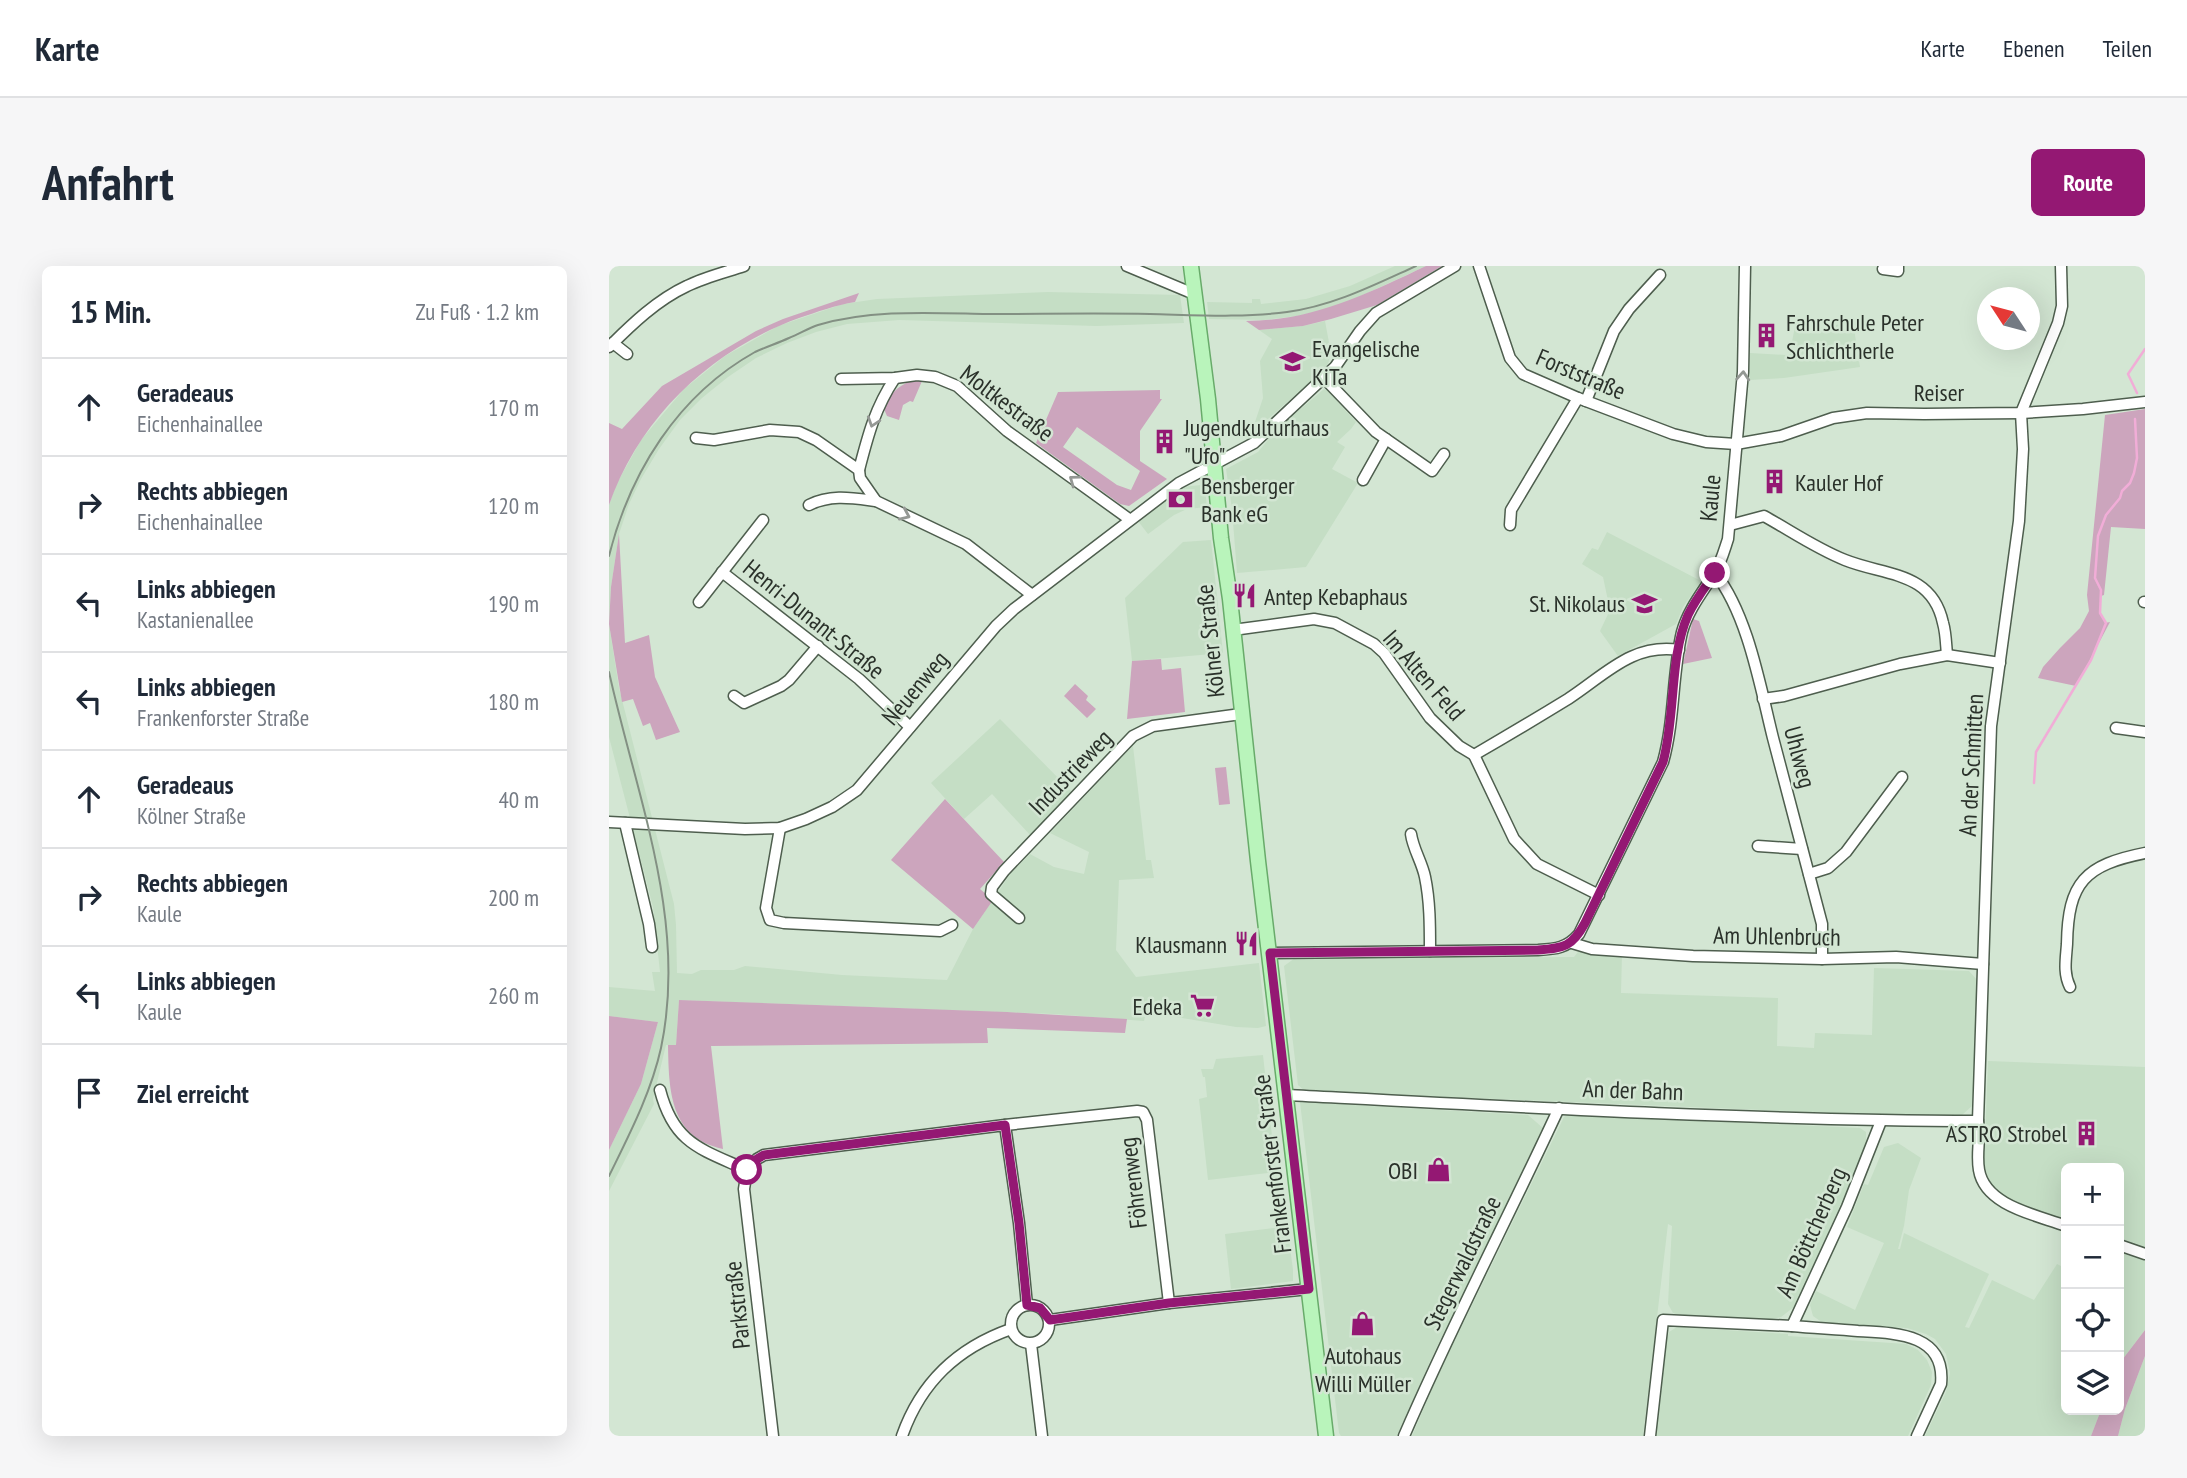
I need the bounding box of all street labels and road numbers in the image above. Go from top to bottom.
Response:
street label: Forststraße [1532,341,1630,407]
street label: Moltkestraße [954,358,1060,448]
street label: Reiser [1914,377,1965,408]
street label: Kaule [1693,473,1727,523]
street label: Henri-Dunant-Straße [737,552,891,686]
street label: Kölner Straße [1189,583,1231,699]
street label: Im Alten Feld [1376,623,1472,727]
street label: Neuenweg [875,644,955,732]
street label: An der Schmitten [1952,693,1990,837]
street label: Industrieweg [1022,723,1118,821]
street label: Uhlweg [1777,723,1823,791]
street label: Am Uhlenbruch [1713,919,1841,953]
street label: Frankenforster Straße [1246,1073,1298,1255]
street label: An der Bahn [1582,1073,1684,1107]
street label: Föhrenweg [1112,1136,1154,1230]
street label: Am Böttcherberg [1768,1162,1854,1302]
street label: Stegerwaldstraße [1416,1191,1508,1335]
street label: Parkstraße [717,1260,757,1350]

